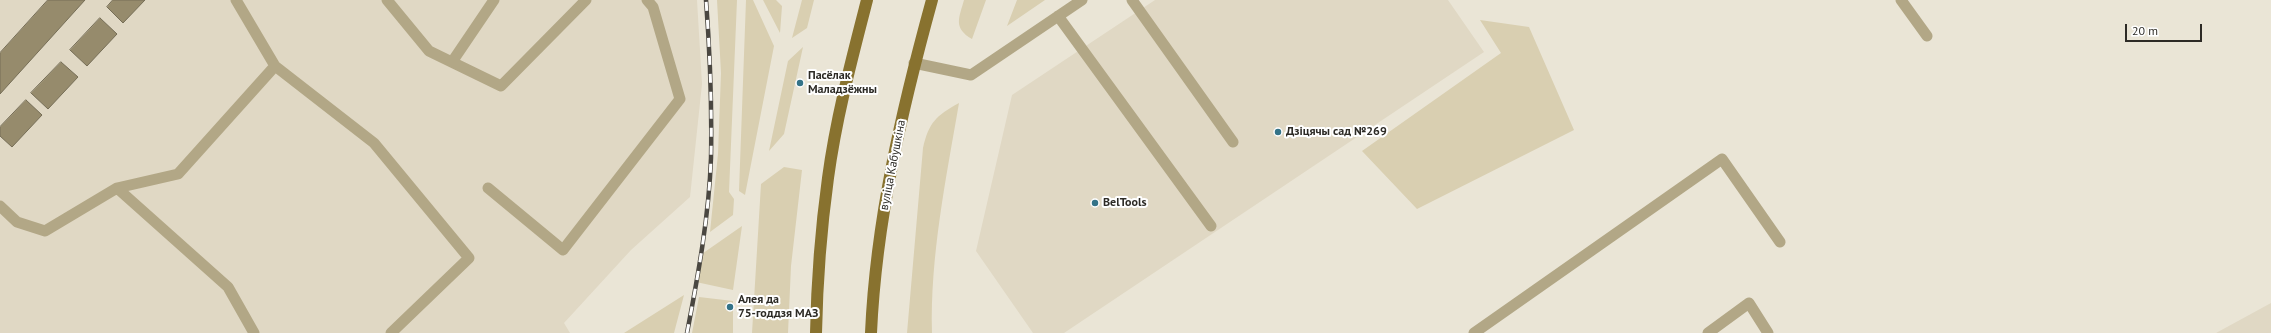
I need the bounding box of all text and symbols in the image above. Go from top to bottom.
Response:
scale bar [2127,16,2204,42]
text: 20 m [2132,23,2158,38]
place label: Пасёлак Маладзёжны [808,69,877,97]
marker: Пасёлак Маладзёжны [795,78,805,88]
street label: вуліца Кабушкіна [877,119,909,211]
place label: Дзіцячы сад №269 [1286,125,1387,139]
marker: Дзіцячы сад №269 [1273,127,1283,137]
place label: BelTools [1103,196,1146,210]
marker: BelTools [1090,198,1100,208]
place label: Алея да 75-годдзя МАЗ [738,293,818,321]
marker: Алея да 75-годдзя МАЗ [725,302,735,312]

